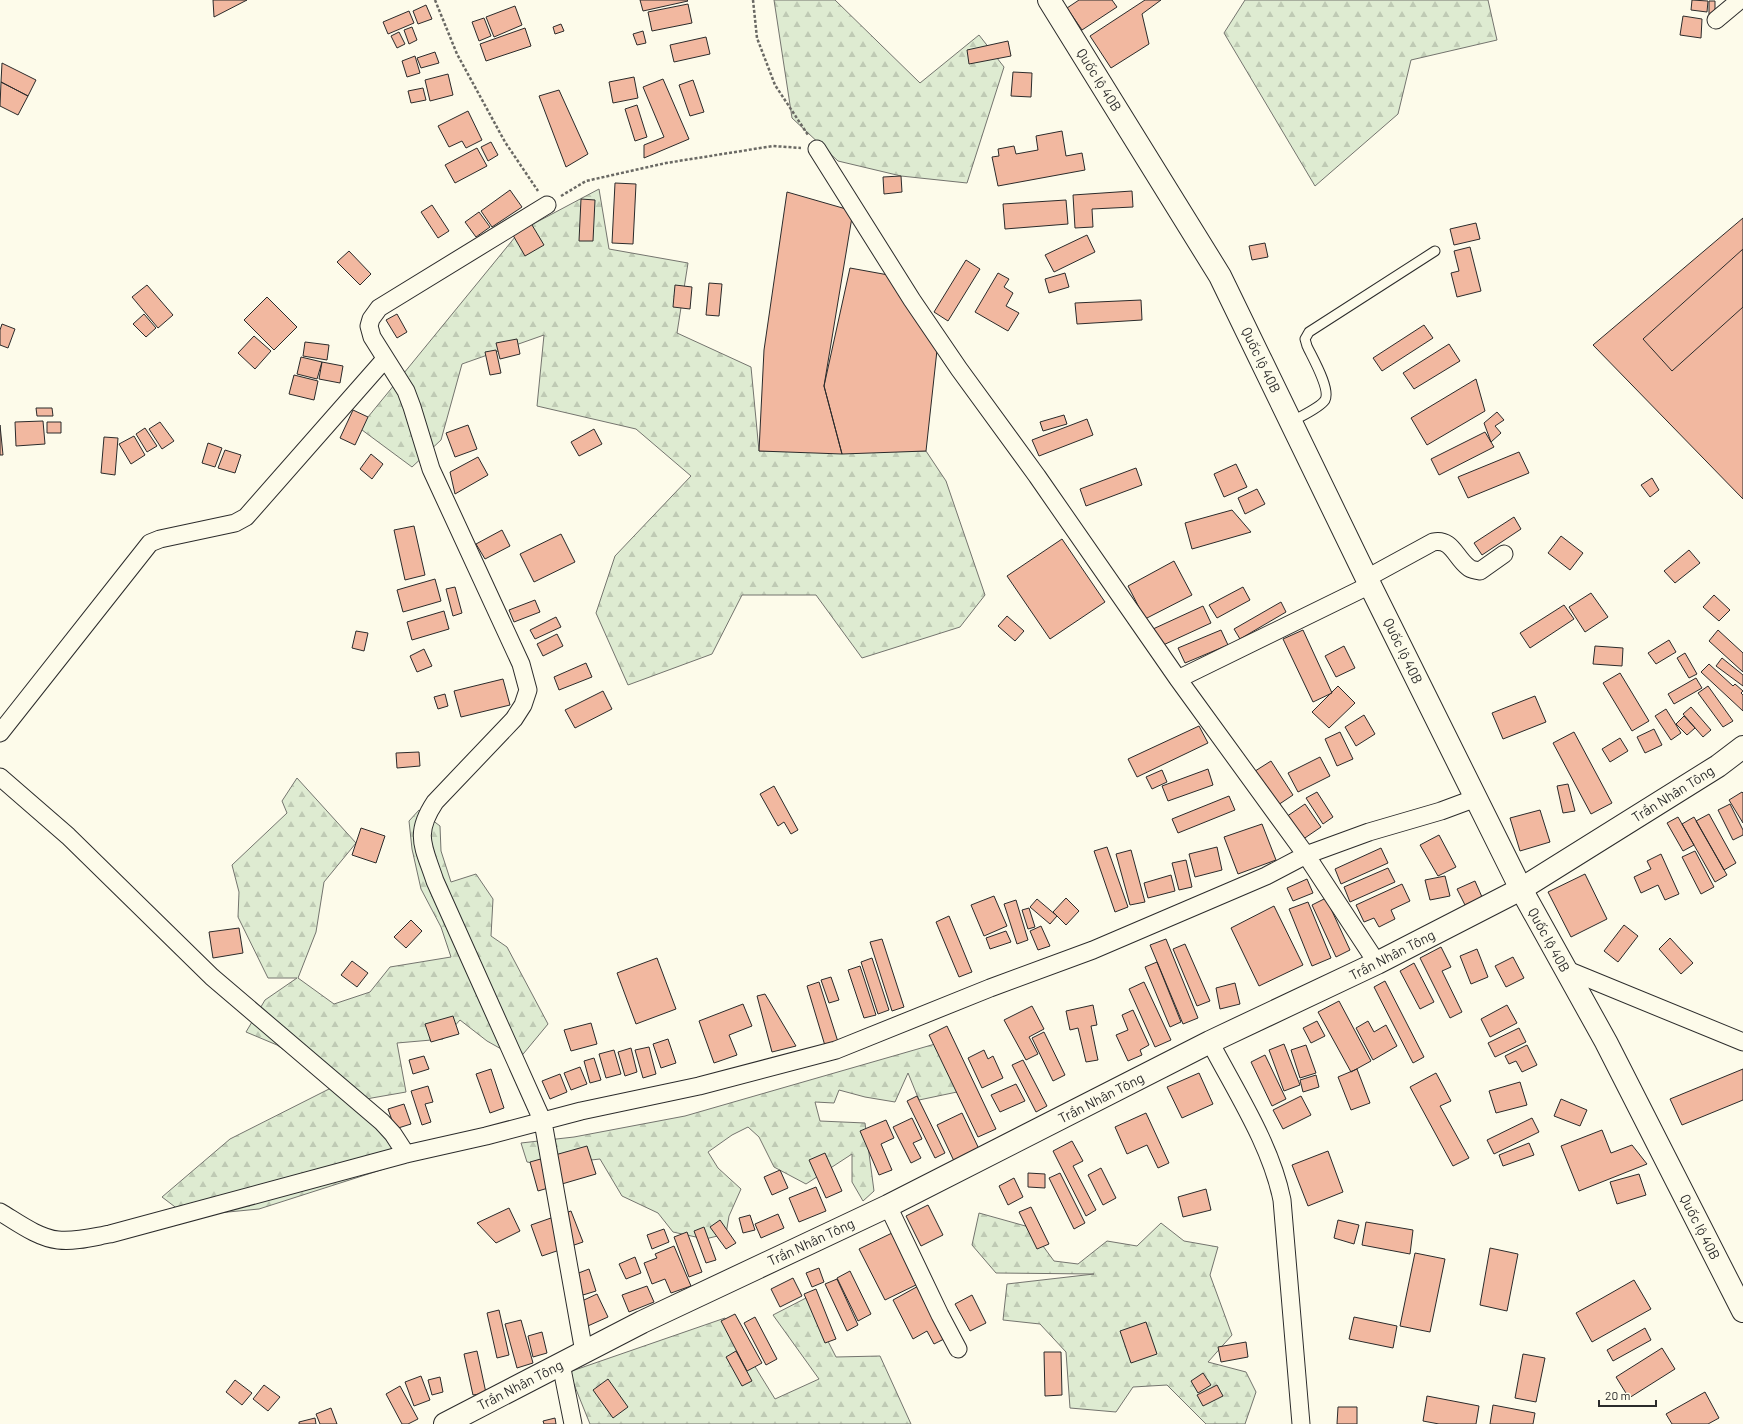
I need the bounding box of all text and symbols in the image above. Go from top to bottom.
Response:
street label: Quốc lộ 40B [1073,45,1125,114]
street label: Quốc lộ 40B [1238,324,1285,395]
street label: Quốc lộ 40B [1380,615,1427,686]
street label: Trần Nhân Tông [1628,762,1717,826]
street label: Quốc lộ 40B [1525,905,1574,975]
street label: Trần Nhân Tông [1346,926,1437,983]
street label: Trần Nhân Tông [1055,1069,1146,1126]
street label: Quốc lộ 40B [1677,1191,1724,1262]
street label: Trần Nhân Tông [765,1214,857,1269]
street label: Trần Nhân Tông [474,1356,565,1413]
scale bar [1599,1382,1656,1408]
text: 20 m [1605,1388,1631,1402]

